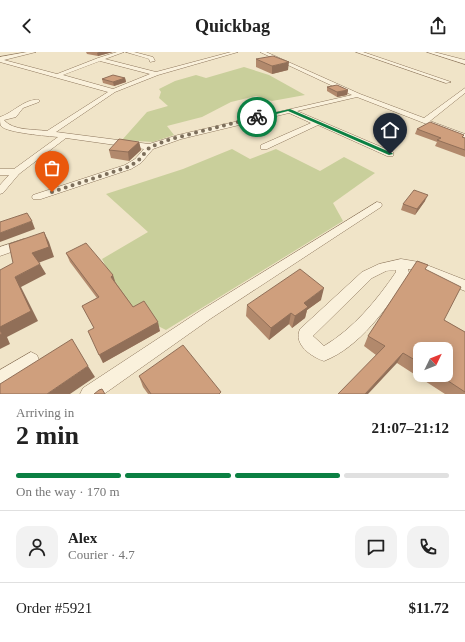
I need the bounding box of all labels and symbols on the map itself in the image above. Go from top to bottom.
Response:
courier [237,97,277,137]
pin [373,113,407,154]
pin [35,151,69,192]
north arrow [413,342,453,382]

